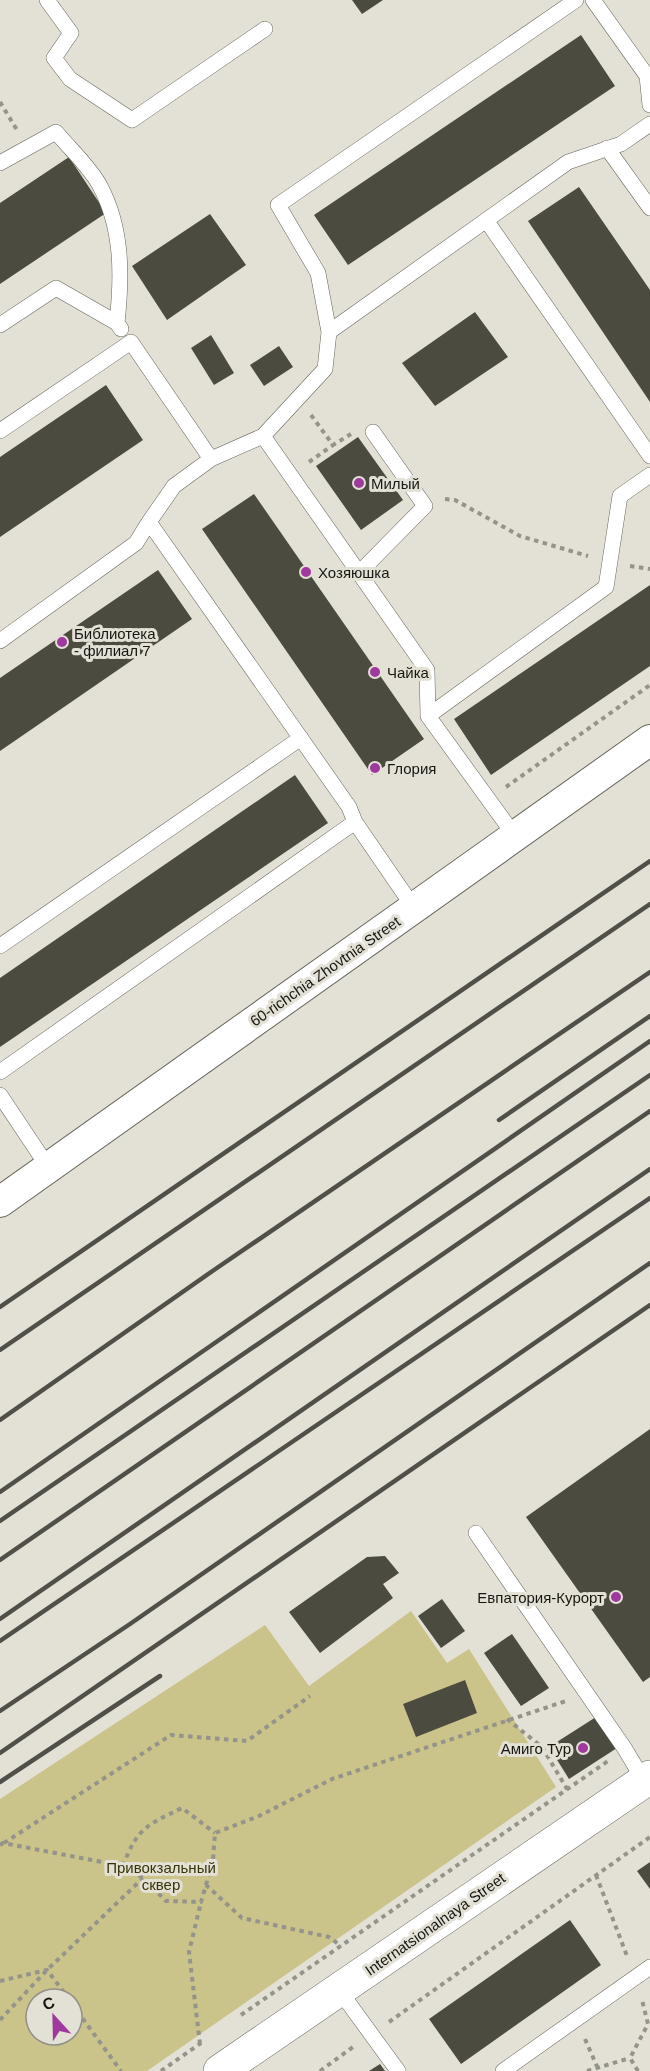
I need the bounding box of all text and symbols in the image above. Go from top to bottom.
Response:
place label: Милый [371,475,420,492]
marker: Милый [352,476,366,490]
place label: Хозяюшка [318,564,390,581]
marker: Хозяюшка [299,565,313,579]
place label: Библиотека - филиал 7 [74,625,156,659]
marker: Библиотека - филиал 7 [55,635,69,649]
place label: Чайка [387,664,430,681]
marker: Чайка [368,665,382,679]
place label: Глория [387,760,436,777]
marker: Глория [368,761,382,775]
street label: 60-richchia Zhovtnia Street [247,912,404,1029]
place label: Евпатория-Курорт [477,1589,604,1606]
marker: Евпатория-Курорт [609,1590,623,1604]
place label: Амиго Тур [501,1740,571,1757]
marker: Амиго Тур [576,1741,590,1755]
park label: Привокзальный сквер [106,1859,216,1893]
street label: Internatsionalnaya Street [362,1869,509,1979]
north arrow [24,1987,84,2047]
text: С [40,1993,58,2014]

